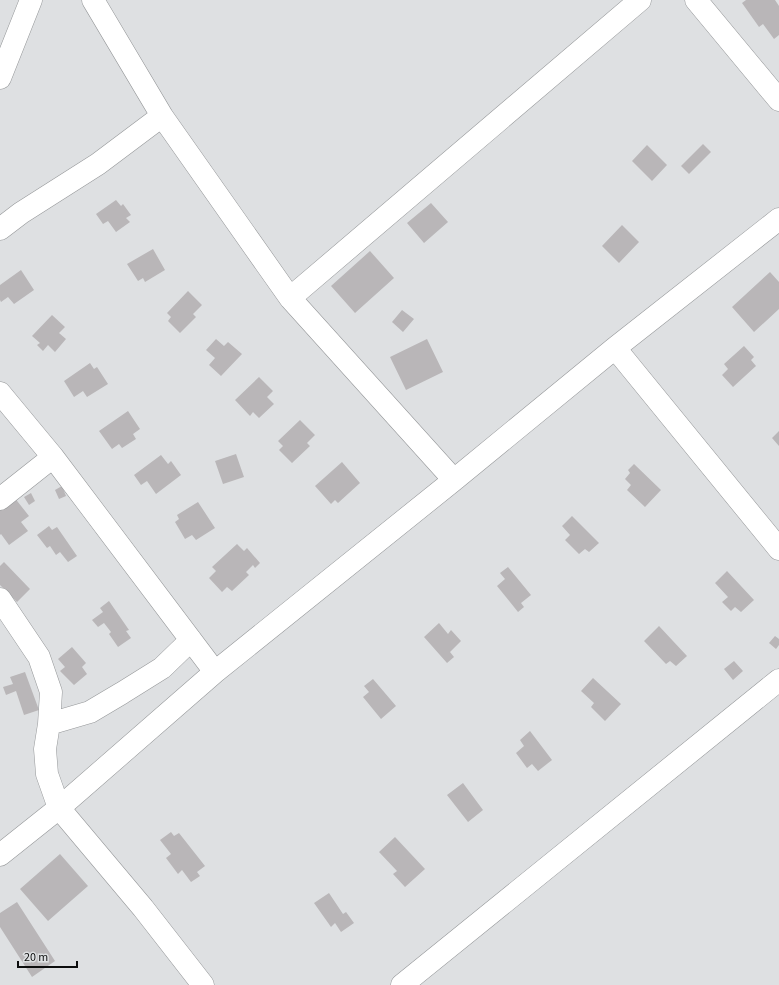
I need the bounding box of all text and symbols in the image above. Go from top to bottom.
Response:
scale bar [18,943,77,969]
text: 20 m [24,949,48,966]

